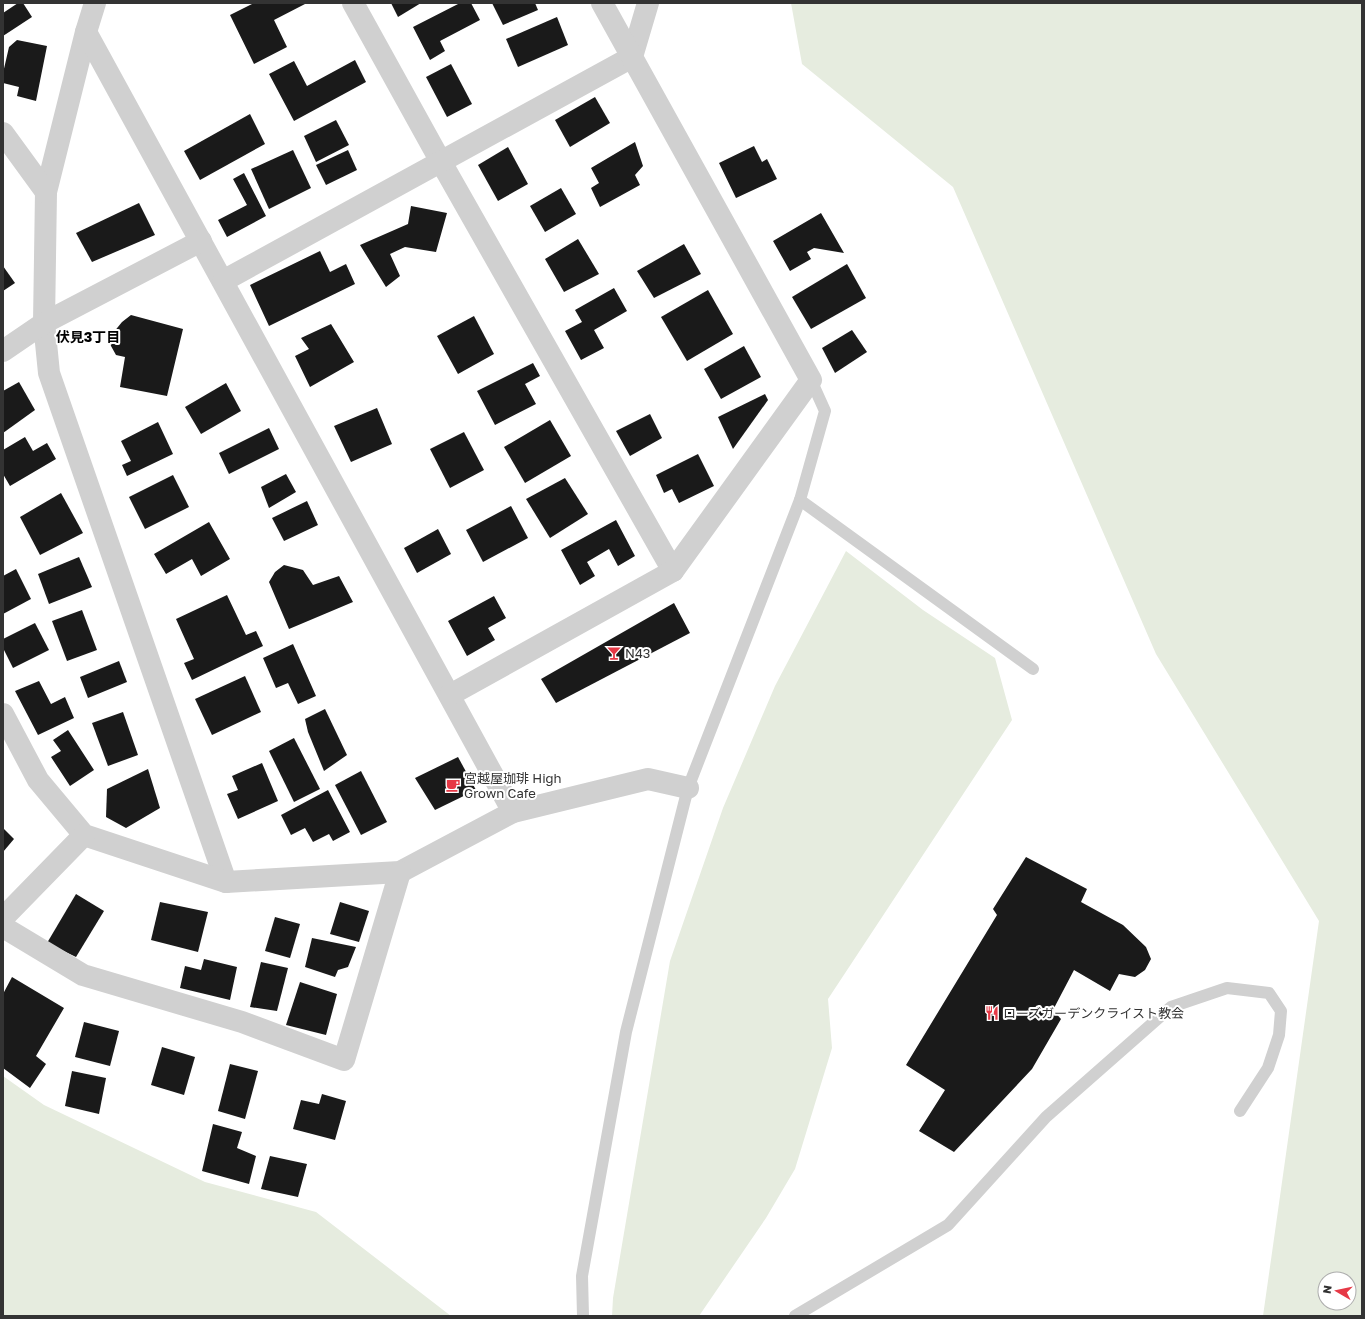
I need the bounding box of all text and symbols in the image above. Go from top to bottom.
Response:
district label: 伏見3丁目 [56,328,120,345]
bar icon: N43 [606,645,622,661]
place label: N43 [625,645,650,661]
place label: 宮越屋珈琲 High Grown Cafe [464,770,562,801]
cafe icon: 宮越屋珈琲 High Grown Cafe [445,777,461,793]
restaurant icon: ローズガーデンクライスト教会 [984,1005,1000,1021]
place label: ローズガーデンクライスト教会 [1003,1005,1184,1021]
north arrow [1317,1271,1357,1311]
text: N [1320,1284,1334,1295]

